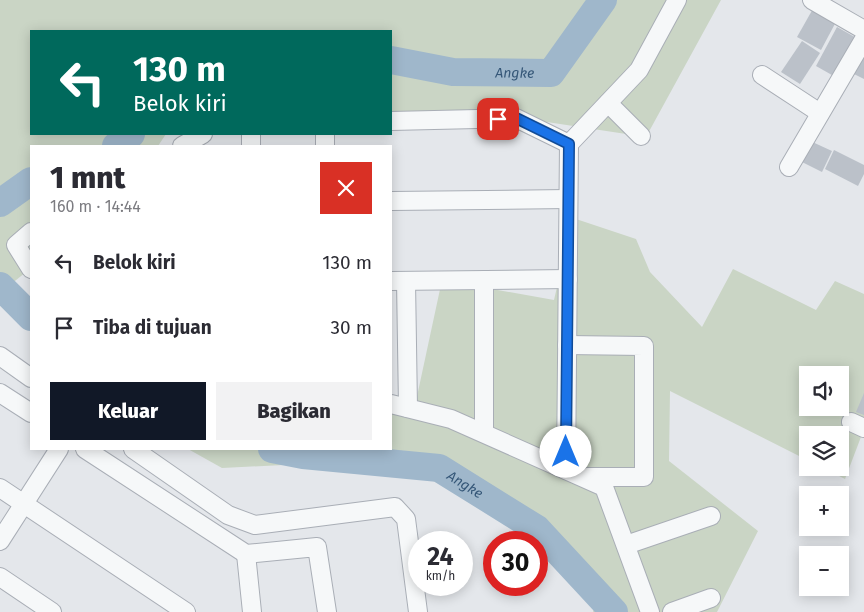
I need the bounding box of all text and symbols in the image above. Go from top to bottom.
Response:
text: 130 m [133,48,226,90]
icon: left [50,50,115,115]
water label: Angke [494,64,534,82]
text: Belok kiri [133,90,227,117]
pin [477,98,519,140]
icon: arrive [484,105,512,133]
text: 1 mnt [50,160,125,196]
button: close [320,162,372,214]
text: 160 m · 14:44 [50,197,141,216]
icon: left [50,249,78,277]
text: Belok kiri [93,251,176,274]
text: 130 m [322,251,372,274]
icon: arrive [50,314,78,342]
text: Tiba di tujuan [93,316,212,339]
text: 30 m [331,316,372,339]
map controls [799,366,849,596]
button: sound [799,366,849,416]
button: Keluar [50,382,206,440]
button: Bagikan [216,382,372,440]
position arrow [539,425,591,477]
button: layers [799,426,849,476]
water label: Angke [443,467,486,502]
button: + [799,486,849,536]
speed limit sign: 30 [483,531,548,596]
text: 24 [427,542,454,572]
button: − [799,546,849,596]
text: km/h [426,569,455,583]

